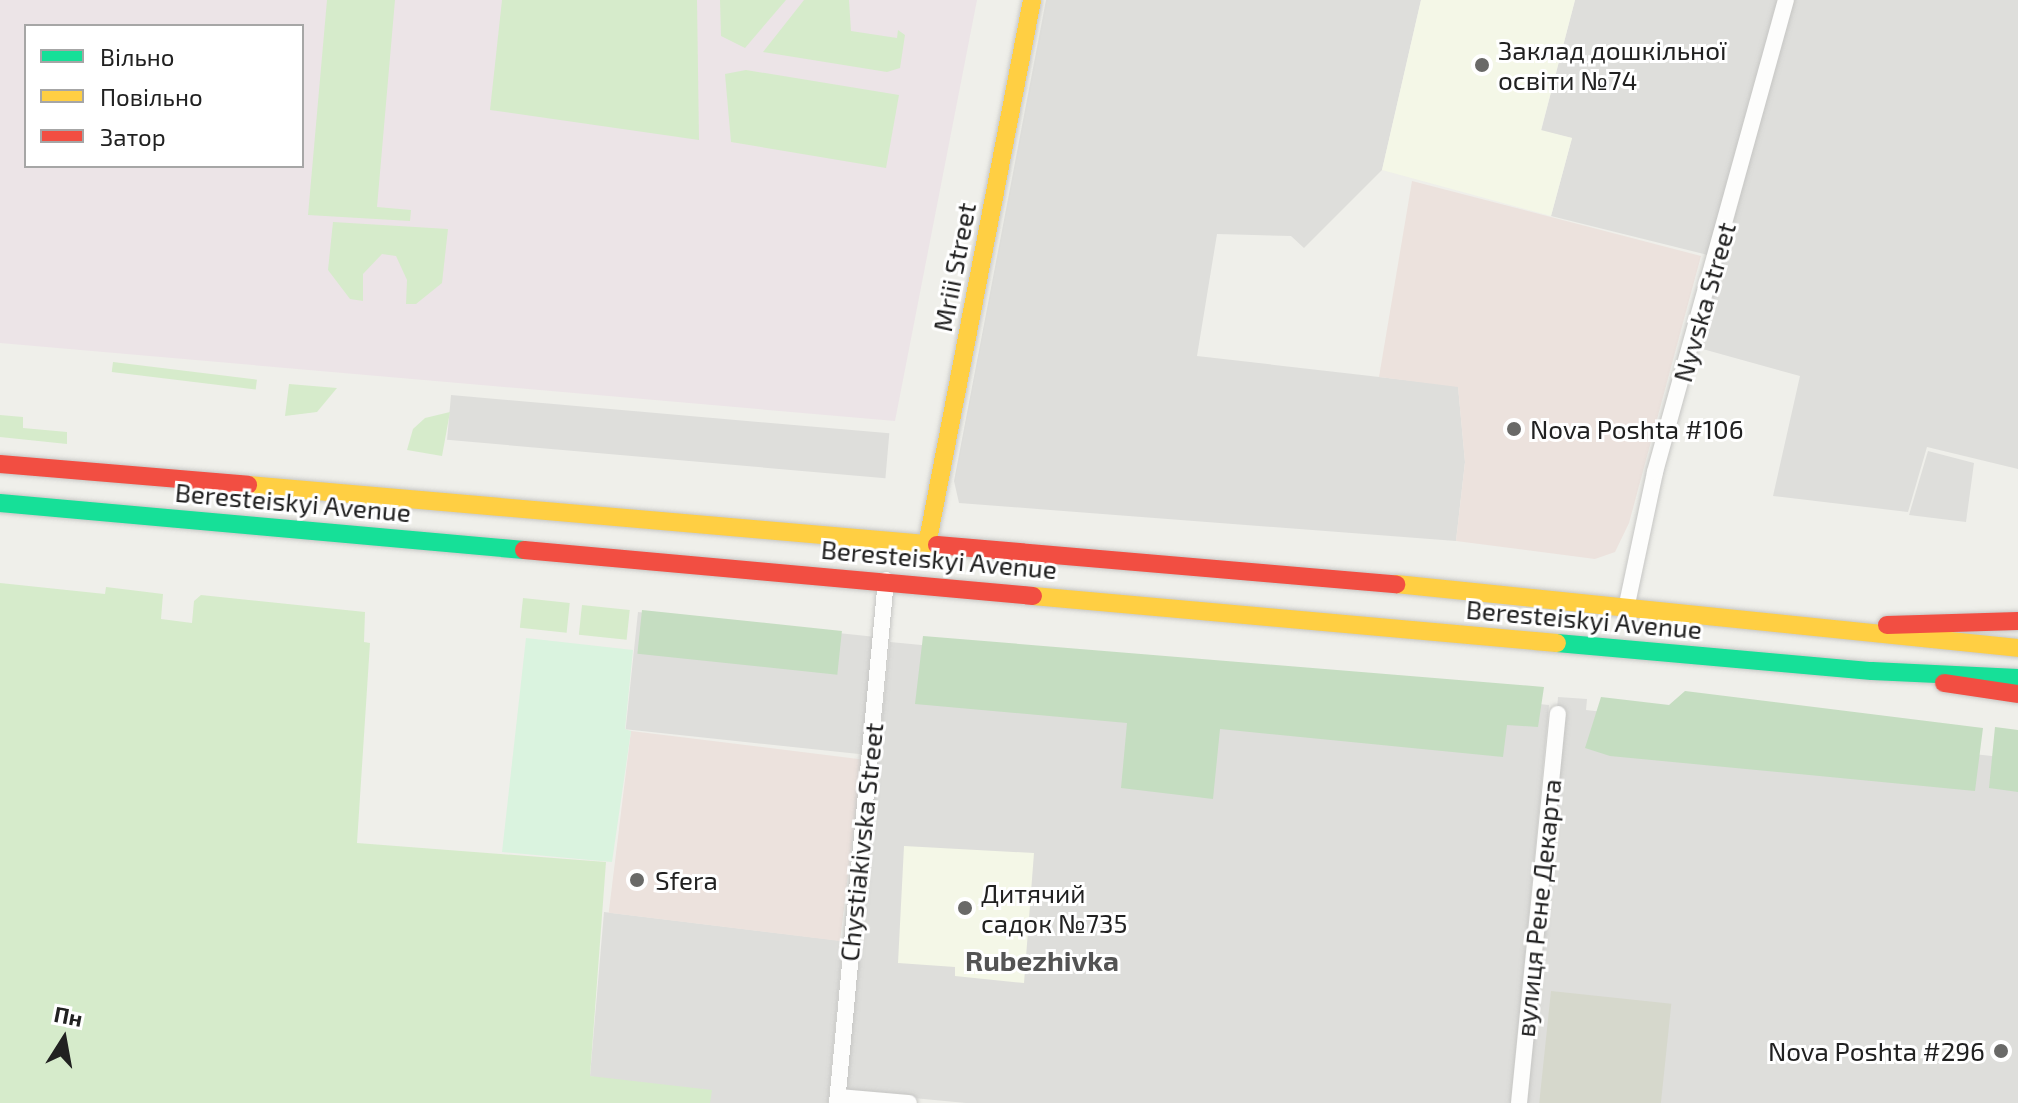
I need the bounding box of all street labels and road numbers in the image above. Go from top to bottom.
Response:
street label: Mriii Street [926,200,982,334]
street label: Nyvska Street [1666,219,1742,385]
street label: Beresteiskyi Avenue [173,476,413,528]
street label: Beresteiskyi Avenue [819,533,1059,585]
street label: Beresteiskyi Avenue [1464,593,1704,645]
street label: Chystiakivska Street [833,721,889,963]
street label: вулиця Рене Декарта [1509,777,1567,1039]

